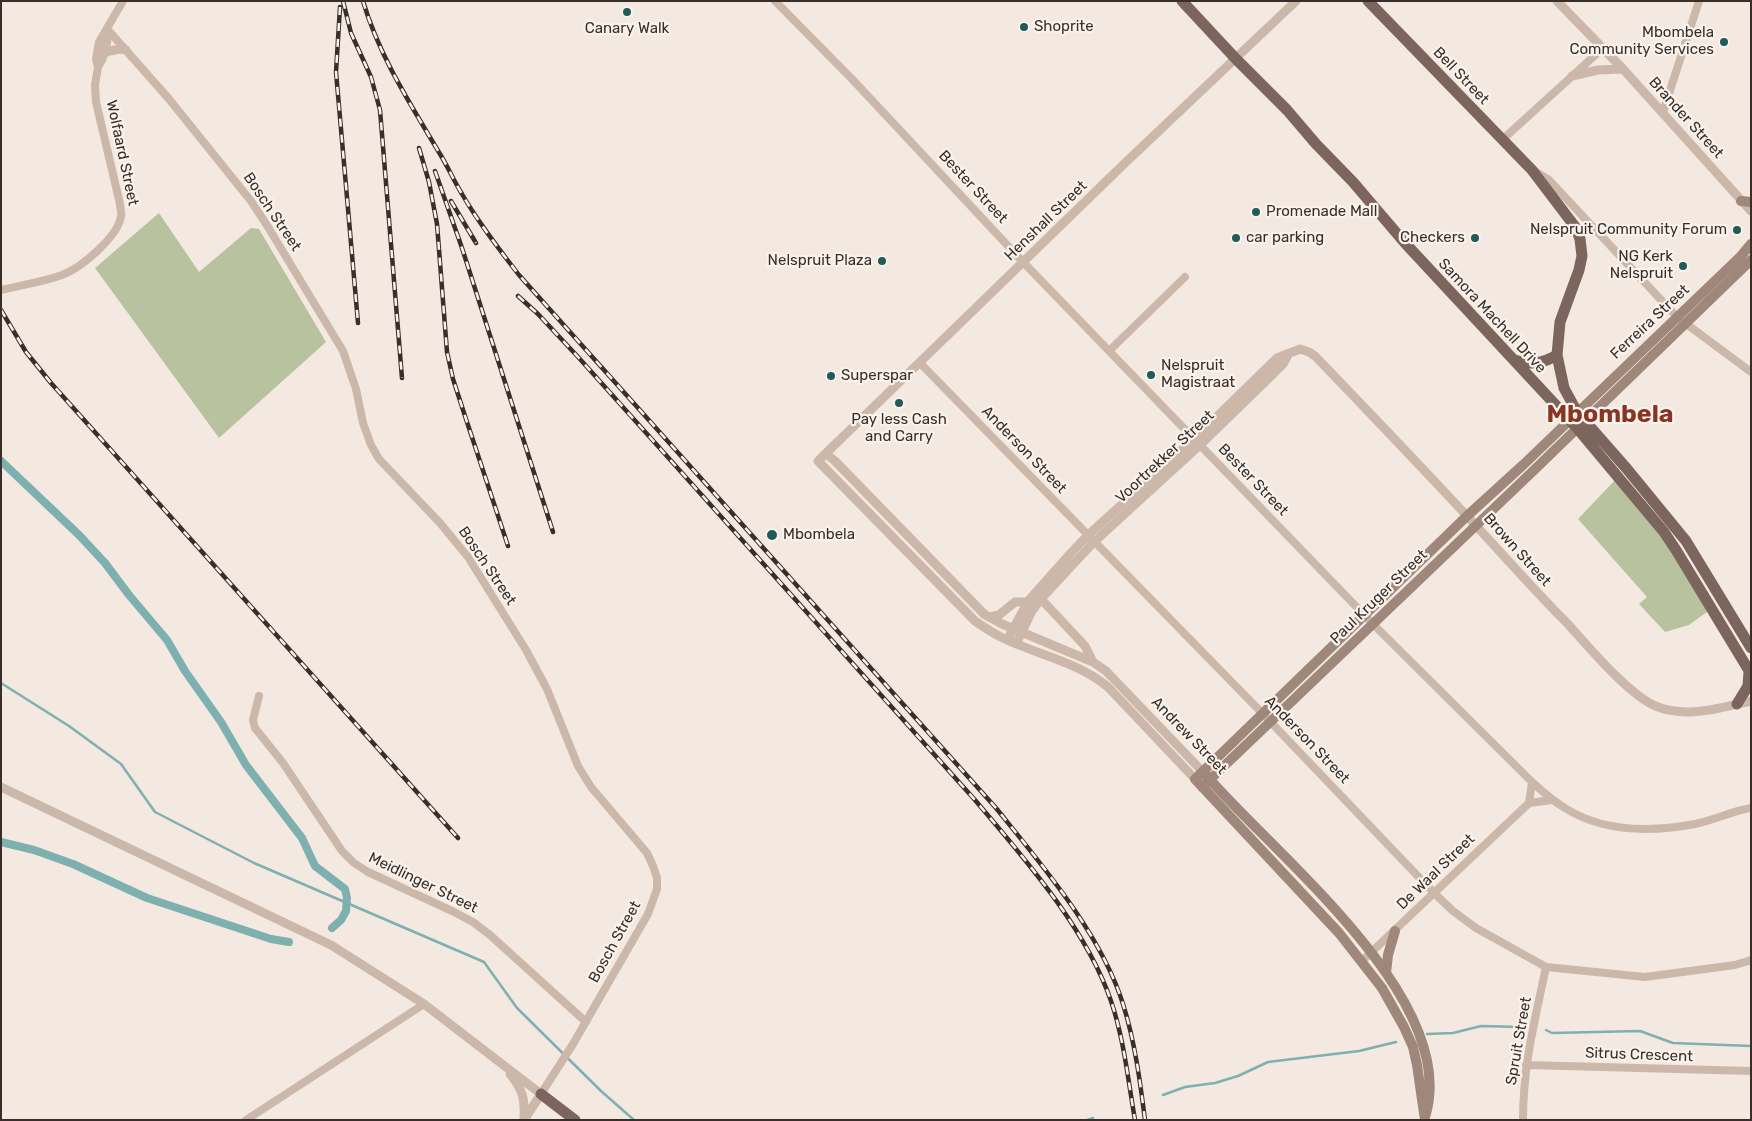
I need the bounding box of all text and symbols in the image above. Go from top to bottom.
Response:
marker: Canary Walk [621,6,633,18]
place label: Shoprite [1034,18,1094,36]
place label: Canary Walk [585,20,669,38]
marker: Shoprite [1018,21,1030,33]
place label: Mbombela Community Services [1569,24,1714,59]
marker: Mbombela Community Services [1718,36,1730,48]
street label: Bell Street [1429,44,1493,108]
street label: Brander Street [1645,74,1727,162]
street label: Wolfaard Street [102,98,142,208]
street label: Bester Street [935,147,1011,227]
street label: Bosch Street [239,169,305,255]
street label: Henshall Street [1001,177,1091,265]
place label: Promenade Mall [1266,203,1377,221]
marker: Promenade Mall [1250,206,1262,218]
place label: Nelspruit Community Forum [1530,221,1727,239]
marker: Nelspruit Community Forum [1731,224,1743,236]
place label: car parking [1246,229,1324,247]
place label: Checkers [1400,229,1465,247]
marker: car parking [1230,232,1242,244]
marker: Checkers [1469,232,1481,244]
place label: NG Kerk Nelspruit [1610,248,1673,283]
place label: Nelspruit Plaza [768,252,872,270]
marker: Nelspruit Plaza [876,255,888,267]
street label: Samora Machell Drive [1434,255,1550,377]
marker: NG Kerk Nelspruit [1677,260,1689,272]
street label: Ferreira Street [1607,281,1693,363]
place label: Nelspruit Magistraat [1161,357,1235,392]
place label: Superspar [841,367,913,385]
marker: Nelspruit Magistraat [1145,369,1157,381]
marker: Superspar [825,370,837,382]
marker: Pay less Cash and Carry [893,397,905,409]
district label: Mbombela [1546,400,1674,430]
street label: Anderson Street [978,403,1070,497]
street label: Voortrekker Street [1112,407,1218,507]
place label: Pay less Cash and Carry [851,411,947,446]
street label: Bester Street [1214,440,1292,520]
street label: Brown Street [1479,510,1555,590]
street label: Bosch Street [454,523,520,609]
place label: Mbombela [783,526,855,544]
marker: Mbombela [765,528,779,542]
street label: Paul Kruger Street [1327,546,1431,648]
street label: Andrew Street [1147,693,1231,779]
street label: Anderson Street [1261,693,1353,787]
street label: De Waal Street [1393,830,1479,914]
street label: Meidlinger Street [365,849,481,917]
street label: Bosch Street [585,898,645,986]
street label: Spruit Street [1502,995,1536,1087]
street label: Sitrus Crescent [1585,1044,1693,1066]

